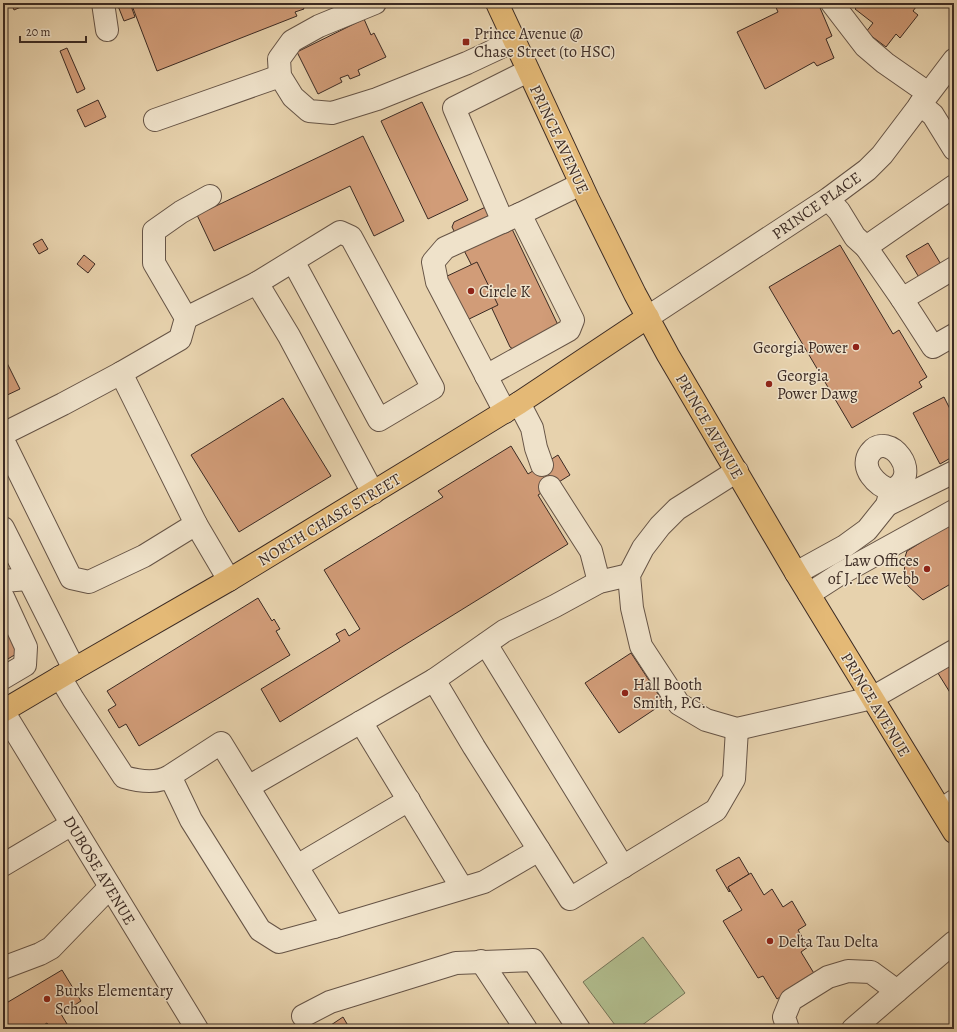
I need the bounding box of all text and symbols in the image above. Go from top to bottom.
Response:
scale bar [20,18,86,44]
place label: Prince Avenue @ Chase Street (to HSC) [474,23,615,63]
text: 20 m [26,24,50,40]
marker: Prince Avenue @ Chase Street (to HSC) [461,37,471,47]
street label: PRINCE AVENUE [524,81,594,198]
street label: PRINCE PLACE [767,167,866,245]
place label: Circle K [479,281,530,303]
marker: Circle K [466,286,476,296]
place label: Georgia Power [753,337,848,359]
marker: Georgia Power [851,342,861,352]
place label: Georgia Power Dawg [777,365,858,405]
street label: PRINCE AVENUE [670,370,748,483]
marker: Georgia Power Dawg [764,379,774,389]
street label: NORTH CHASE STREET [254,468,405,571]
place label: Law Offices of J. Lee Webb [828,550,919,590]
marker: Law Offices of J. Lee Webb [922,564,932,574]
street label: PRINCE AVENUE [835,648,915,761]
place label: Hall Booth Smith, P.C. [633,674,706,714]
marker: Hall Booth Smith, P.C. [620,688,630,698]
street label: DUBOSE AVENUE [58,812,140,929]
place label: Delta Tau Delta [778,931,879,953]
marker: Delta Tau Delta [765,936,775,946]
place label: Burks Elementary School [55,980,174,1020]
marker: Burks Elementary School [42,994,52,1004]

